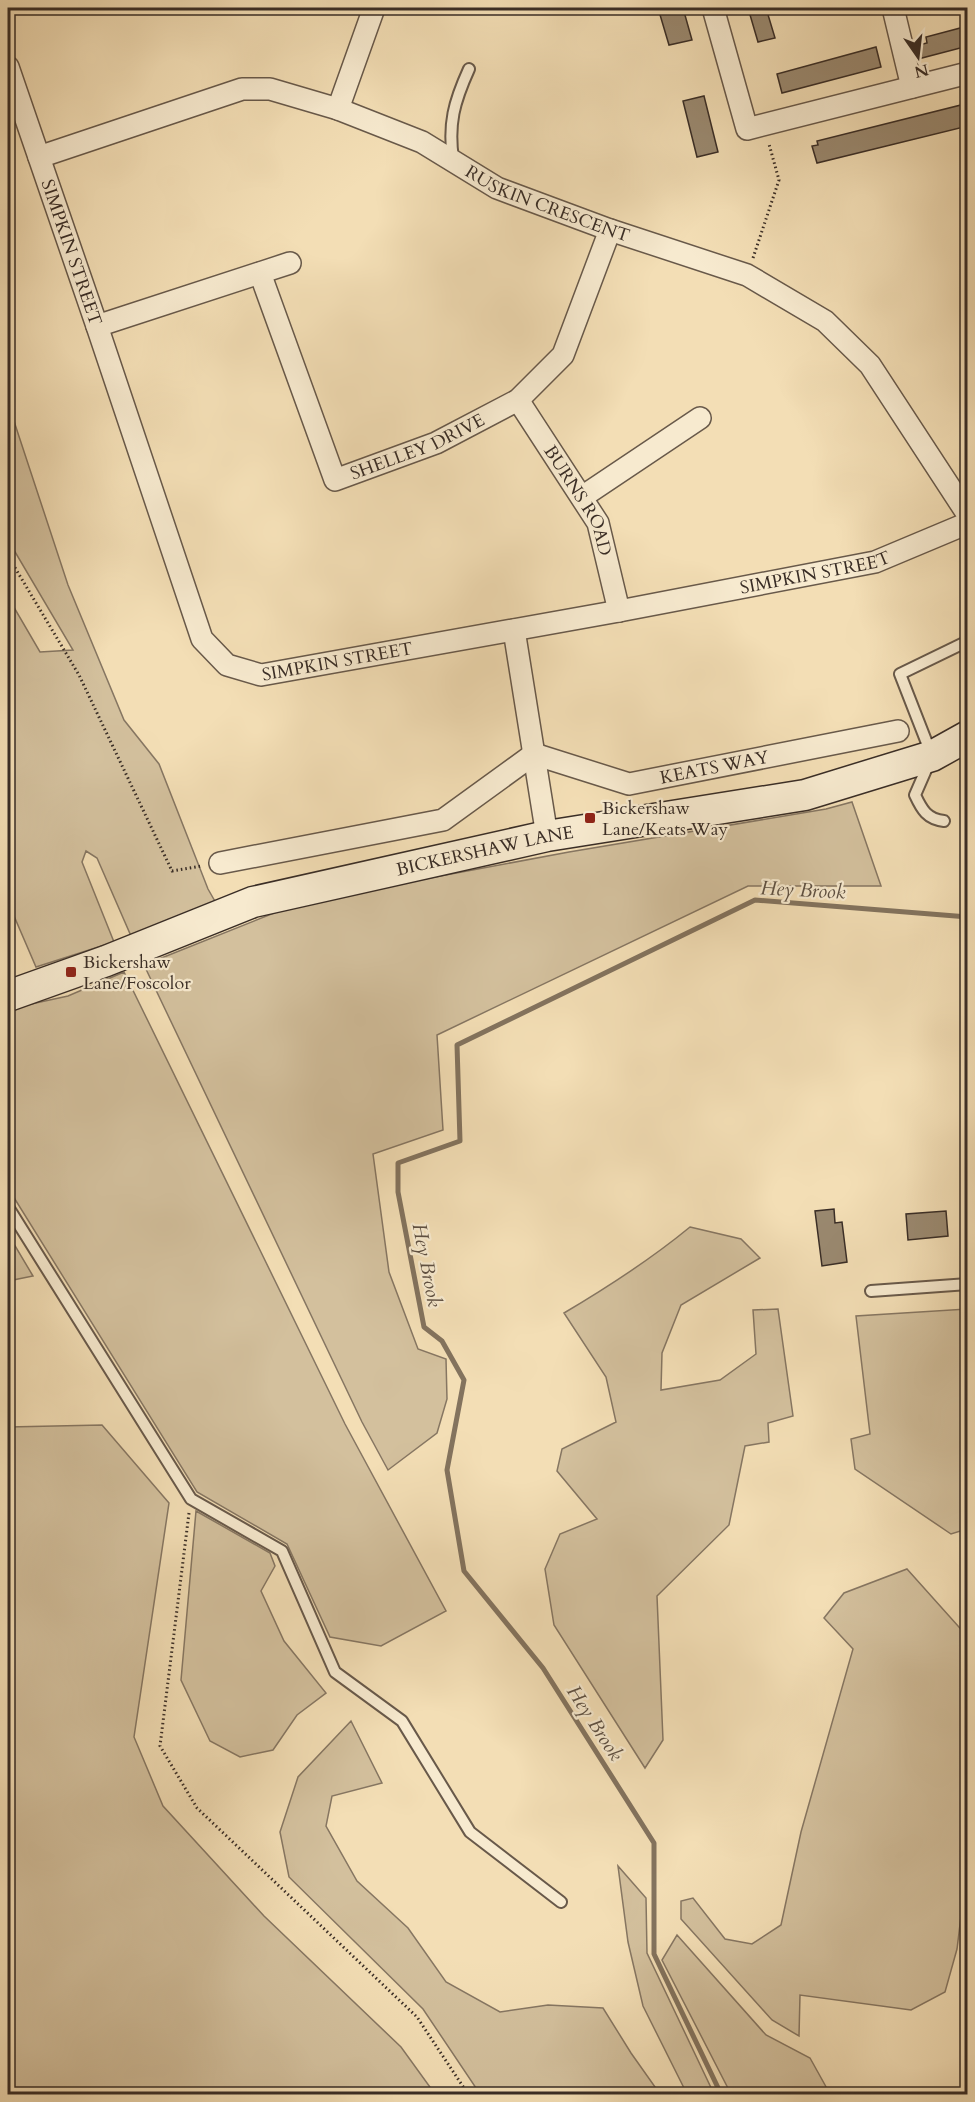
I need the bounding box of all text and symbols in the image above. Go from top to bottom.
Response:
north arrow [888,27,948,87]
text: N [912,58,931,83]
street label: RUSKIN CRESCENT [461,159,633,248]
street label: SIMPKIN STREET [35,176,108,329]
street label: SHELLEY DRIVE [347,407,489,486]
street label: BURNS ROAD [538,440,618,558]
street label: SIMPKIN STREET [738,544,894,600]
street label: SIMPKIN STREET [260,636,415,687]
street label: KEATS WAY [658,744,771,790]
place label: Bickershaw Lane/Keats Way [602,796,728,842]
marker: Bickershaw Lane/Keats Way [583,811,597,825]
street label: BICKERSHAW LANE [394,819,575,882]
water label: Hey Brook [760,874,846,906]
place label: Bickershaw Lane/Foscolor [83,950,191,996]
marker: Bickershaw Lane/Foscolor [64,965,78,979]
water label: Hey Brook [406,1221,448,1309]
water label: Hey Brook [560,1680,630,1766]

